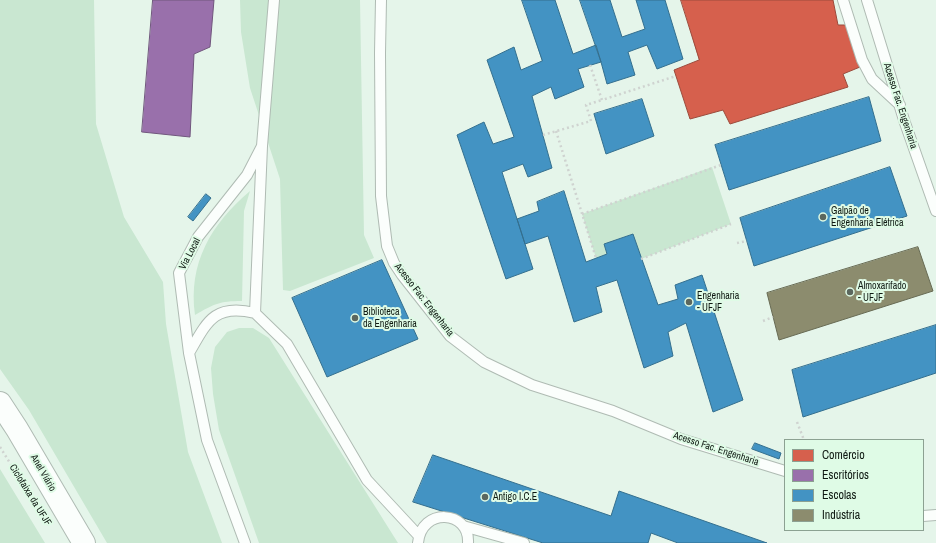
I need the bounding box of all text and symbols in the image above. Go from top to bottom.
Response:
street label: Acesso Fac. Engenharia [880,62,920,150]
place label: Galpão de Engenharia Elétrica [831,205,903,228]
marker: Galpão de Engenharia Elétrica [818,212,828,222]
street label: Via Local [177,236,203,272]
street label: Acesso Fac. Engenharia [392,261,456,339]
place label: Almoxarifado - UFJF [858,280,906,304]
marker: Almoxarifado - UFJF [845,287,855,297]
place label: Engenharia - UFJF [697,290,739,314]
marker: Engenharia - UFJF [684,297,694,307]
place label: Biblioteca da Engenharia [363,306,417,330]
marker: Biblioteca da Engenharia [350,313,360,323]
street label: Acesso Fac. Engenharia [672,429,760,469]
legend [784,439,924,531]
text: Comércio [822,447,865,463]
street label: Anel Viário [28,452,58,494]
street label: Ciclofaixa da UFJF [6,462,54,528]
text: Escritórios [822,467,869,483]
text: Escolas [822,487,856,503]
place label: Antigo I.C.E [493,491,537,503]
marker: Antigo I.C.E [480,492,490,502]
text: Indústria [822,507,860,523]

